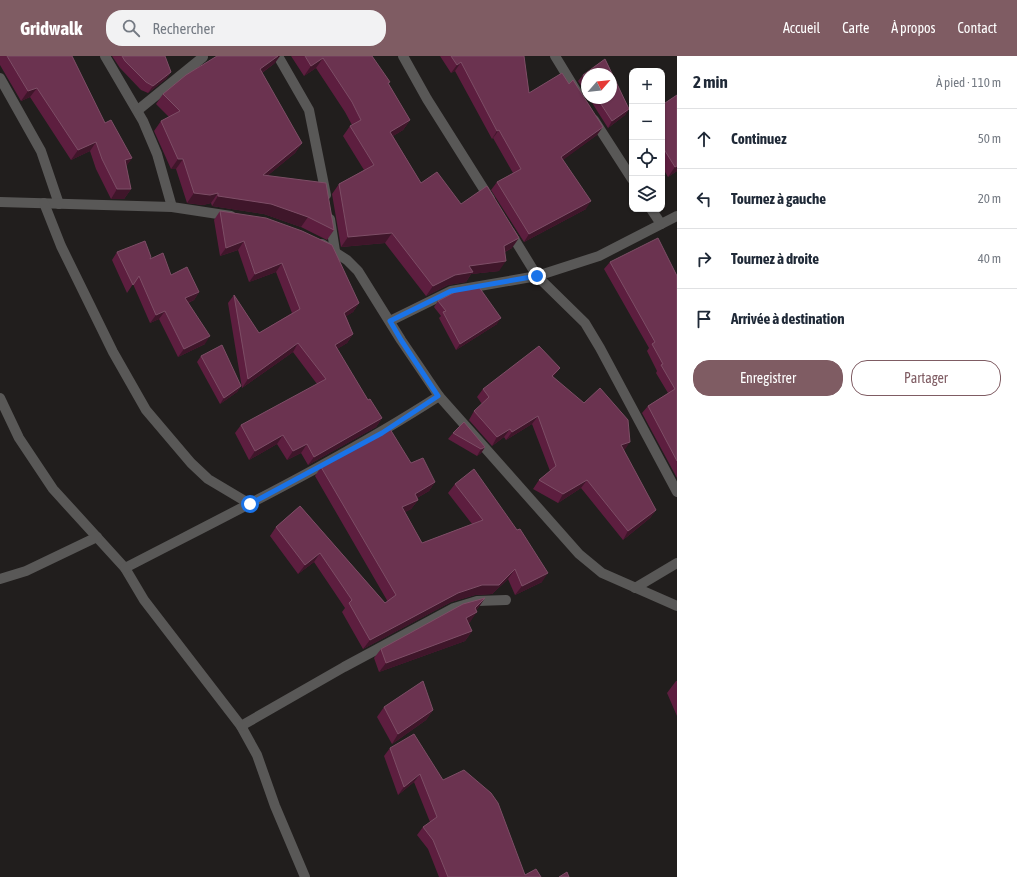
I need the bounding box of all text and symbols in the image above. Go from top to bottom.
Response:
search box [106,10,386,46]
text: Gridwalk [20,17,82,39]
icon: search [120,17,142,39]
text: Rechercher [152,20,215,37]
text: Accueil [783,20,820,36]
text: Carte [842,20,869,36]
text: À propos [891,20,936,36]
text: Contact [958,20,997,36]
north arrow [581,68,617,104]
map controls [629,68,665,212]
button: + [629,68,665,104]
text: 2 min [693,72,728,92]
text: À pied · 110 m [936,75,1001,90]
button: − [629,104,665,140]
icon: ahead [693,128,715,150]
text: Continuez [731,130,787,147]
text: 50 m [978,131,1001,146]
button: locate [629,140,665,176]
button: layers [629,176,665,212]
icon: left [693,188,715,210]
text: Tournez à gauche [731,190,826,207]
text: 20 m [978,191,1001,206]
icon: right [693,248,715,270]
text: Tournez à droite [731,250,819,267]
text: 40 m [978,251,1001,266]
route end [528,267,546,285]
icon: arrive [693,308,715,330]
text: Arrivée à destination [731,310,845,327]
button: Enregistrer [693,360,843,396]
button: Partager [851,360,1001,396]
route start [241,495,259,513]

